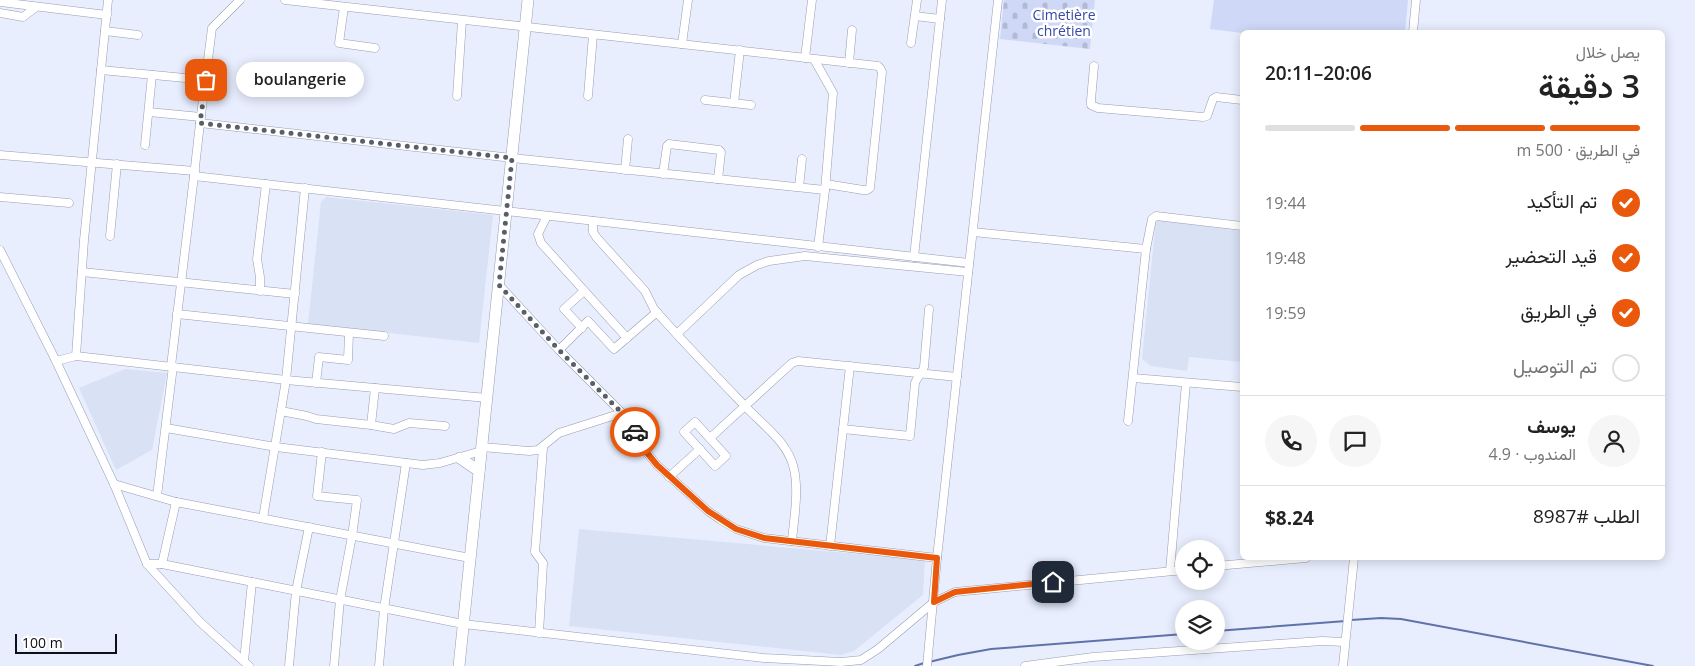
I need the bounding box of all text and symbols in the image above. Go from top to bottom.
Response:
park label: Cimetière chrétien [1032,5,1096,40]
text: يصل خلال [1576,41,1640,63]
pin [185,59,227,101]
text: 20:06–20:11 [1265,60,1372,86]
callout: boulangerie [236,62,364,98]
text: 3 دقيقة [1538,64,1640,107]
icon: bag [192,66,220,94]
text: boulangerie [254,68,346,90]
text: في الطريق · 500 m [1517,139,1640,161]
text: تم التأكيد [1527,188,1597,214]
icon: check [1612,189,1640,217]
text: 19:44 [1265,192,1306,214]
text: قيد التحضير [1506,243,1597,269]
icon: check [1612,244,1640,272]
text: 19:48 [1265,247,1306,269]
text: في الطريق [1520,298,1597,324]
icon: check [1612,299,1640,327]
text: 19:59 [1265,302,1306,324]
text: تم التوصيل [1513,353,1597,379]
courier [610,407,660,457]
text: يوسف [1527,413,1576,439]
button: phone [1265,415,1317,467]
button: chat [1329,415,1381,467]
button: person [1588,415,1640,467]
icon: car [621,418,649,446]
text: المندوب · 4.9 [1488,443,1576,465]
text: الطلب #8987 [1533,503,1640,529]
text: $8.24 [1265,505,1314,531]
map controls [1175,540,1225,650]
button: locate [1175,540,1225,590]
pin [1032,561,1074,603]
icon: home [1039,568,1067,596]
button: layers [1175,600,1225,650]
scale bar [15,631,118,654]
text: 100 m [22,633,63,652]

